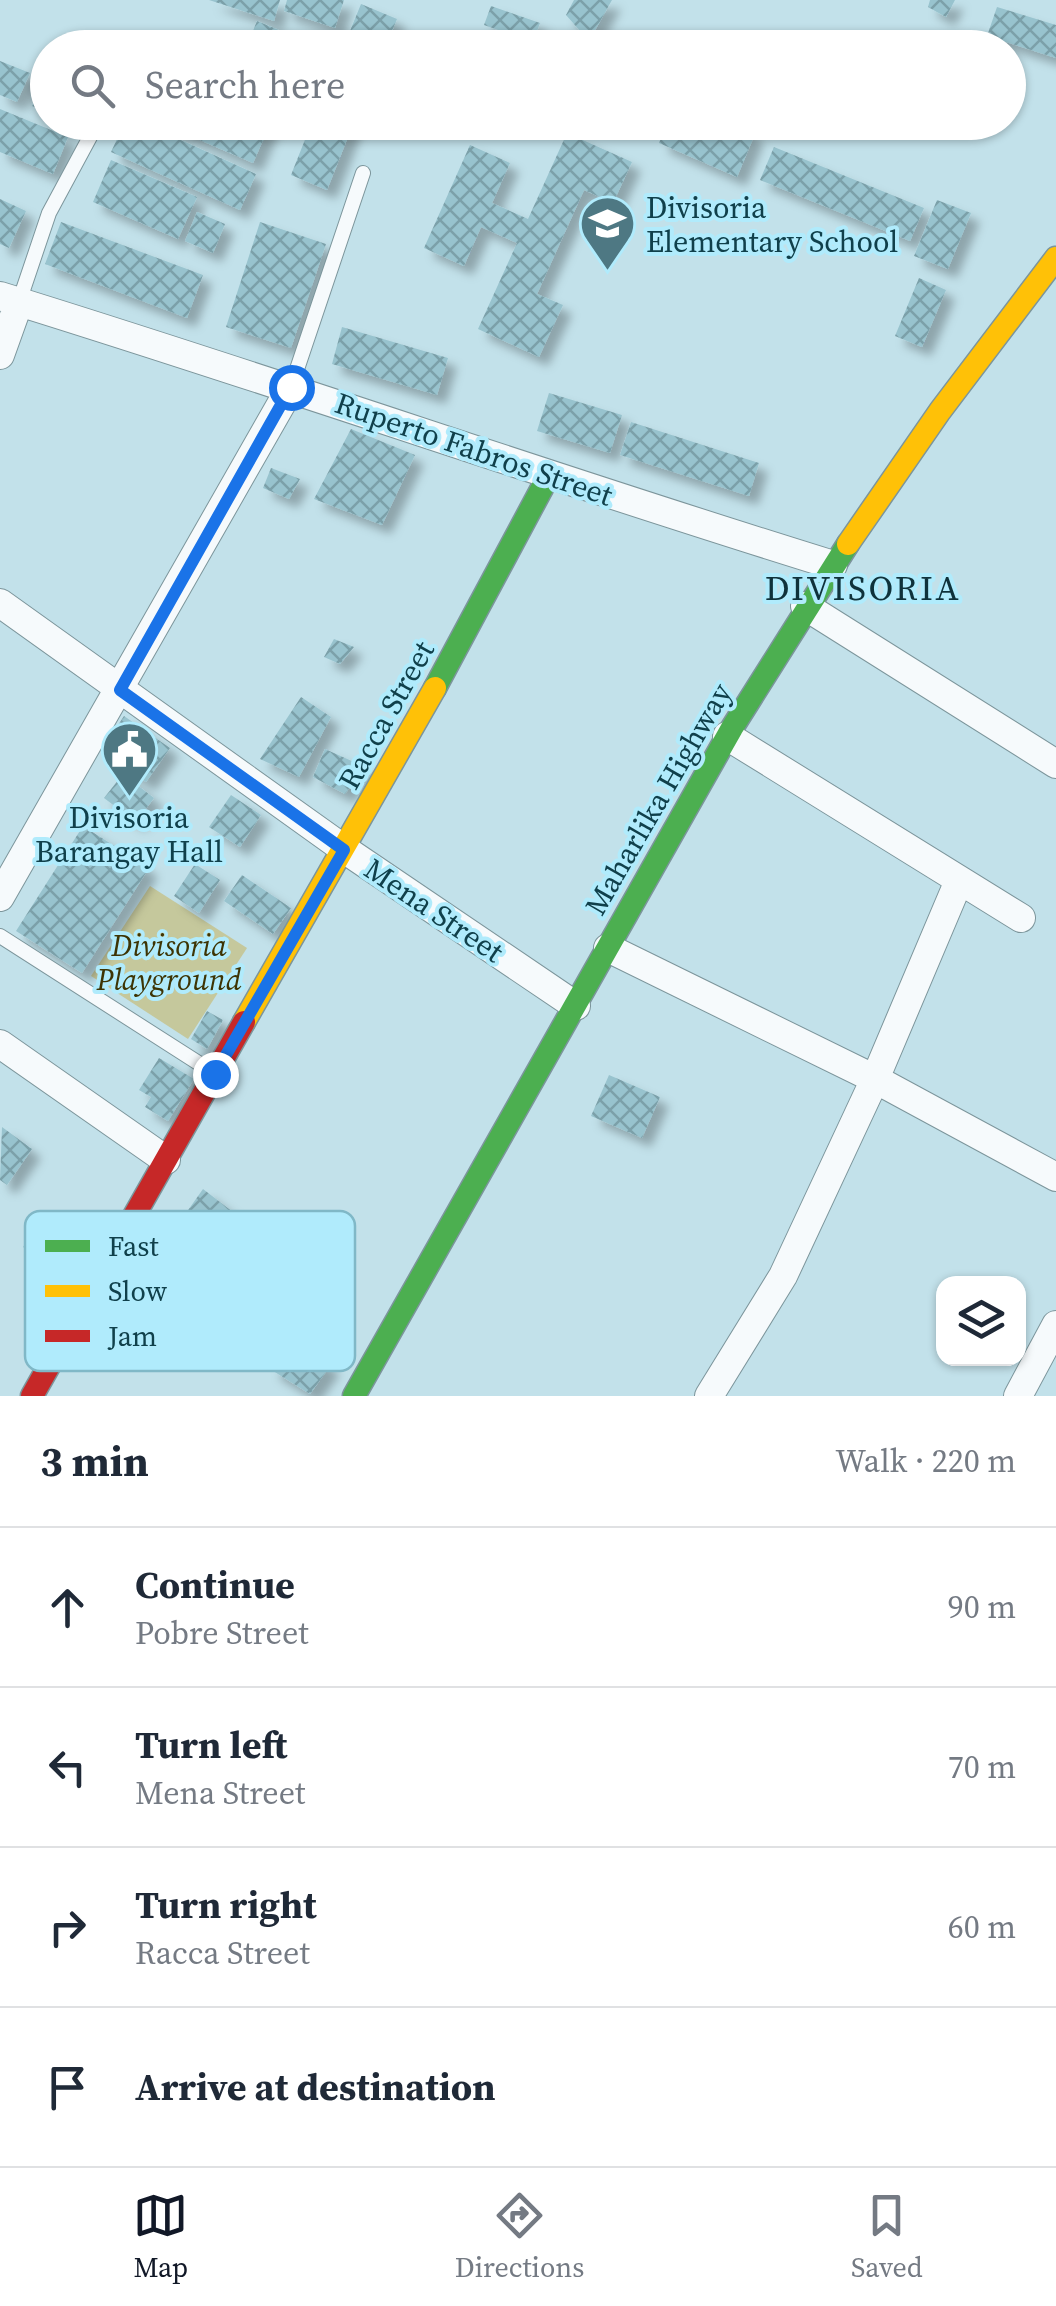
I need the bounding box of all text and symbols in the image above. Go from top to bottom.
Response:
search box [30,30,1026,140]
icon: search [65,58,120,113]
text: Search here [145,59,345,111]
place label: Divisoria Elementary School [646,187,898,262]
school or university icon: Divisoria Elementary School [577,194,637,273]
route start [269,365,315,411]
street label: Ruperto Fabros Street [330,382,618,516]
district label: DIVISORIA [765,564,961,612]
street label: Racca Street [328,633,444,797]
street label: Maharlika Highway [575,675,741,922]
public building icon: Divisoria Barangay Hall [99,719,159,798]
place label: Divisoria Barangay Hall [35,797,223,872]
street label: Mena Street [356,848,512,972]
park label: Divisoria Playground [96,925,242,1000]
route end [193,1052,239,1098]
legend [25,1211,355,1371]
text: Fast [108,1227,159,1265]
text: Slow [108,1272,168,1310]
map controls [936,1276,1026,1366]
button: layers [936,1276,1026,1366]
text: Jam [107,1317,157,1355]
text: 3 min [40,1432,149,1490]
text: Walk · 220 m [835,1439,1016,1483]
text: Continue [135,1559,295,1611]
icon: ahead [40,1580,95,1635]
text: 90 m [948,1585,1016,1629]
text: Pobre Street [135,1611,309,1655]
text: Turn left [135,1719,287,1771]
icon: left [40,1740,95,1795]
text: 70 m [948,1745,1016,1789]
text: Mena Street [135,1771,305,1815]
text: Turn right [135,1879,317,1931]
icon: right [40,1900,95,1955]
text: 60 m [948,1905,1016,1949]
text: Racca Street [135,1931,310,1975]
icon: arrive [40,2060,95,2115]
text: Arrive at destination [135,2061,496,2113]
tab: Map [133,2188,188,2286]
tab: Directions [455,2188,584,2286]
tab: Saved [851,2188,923,2286]

